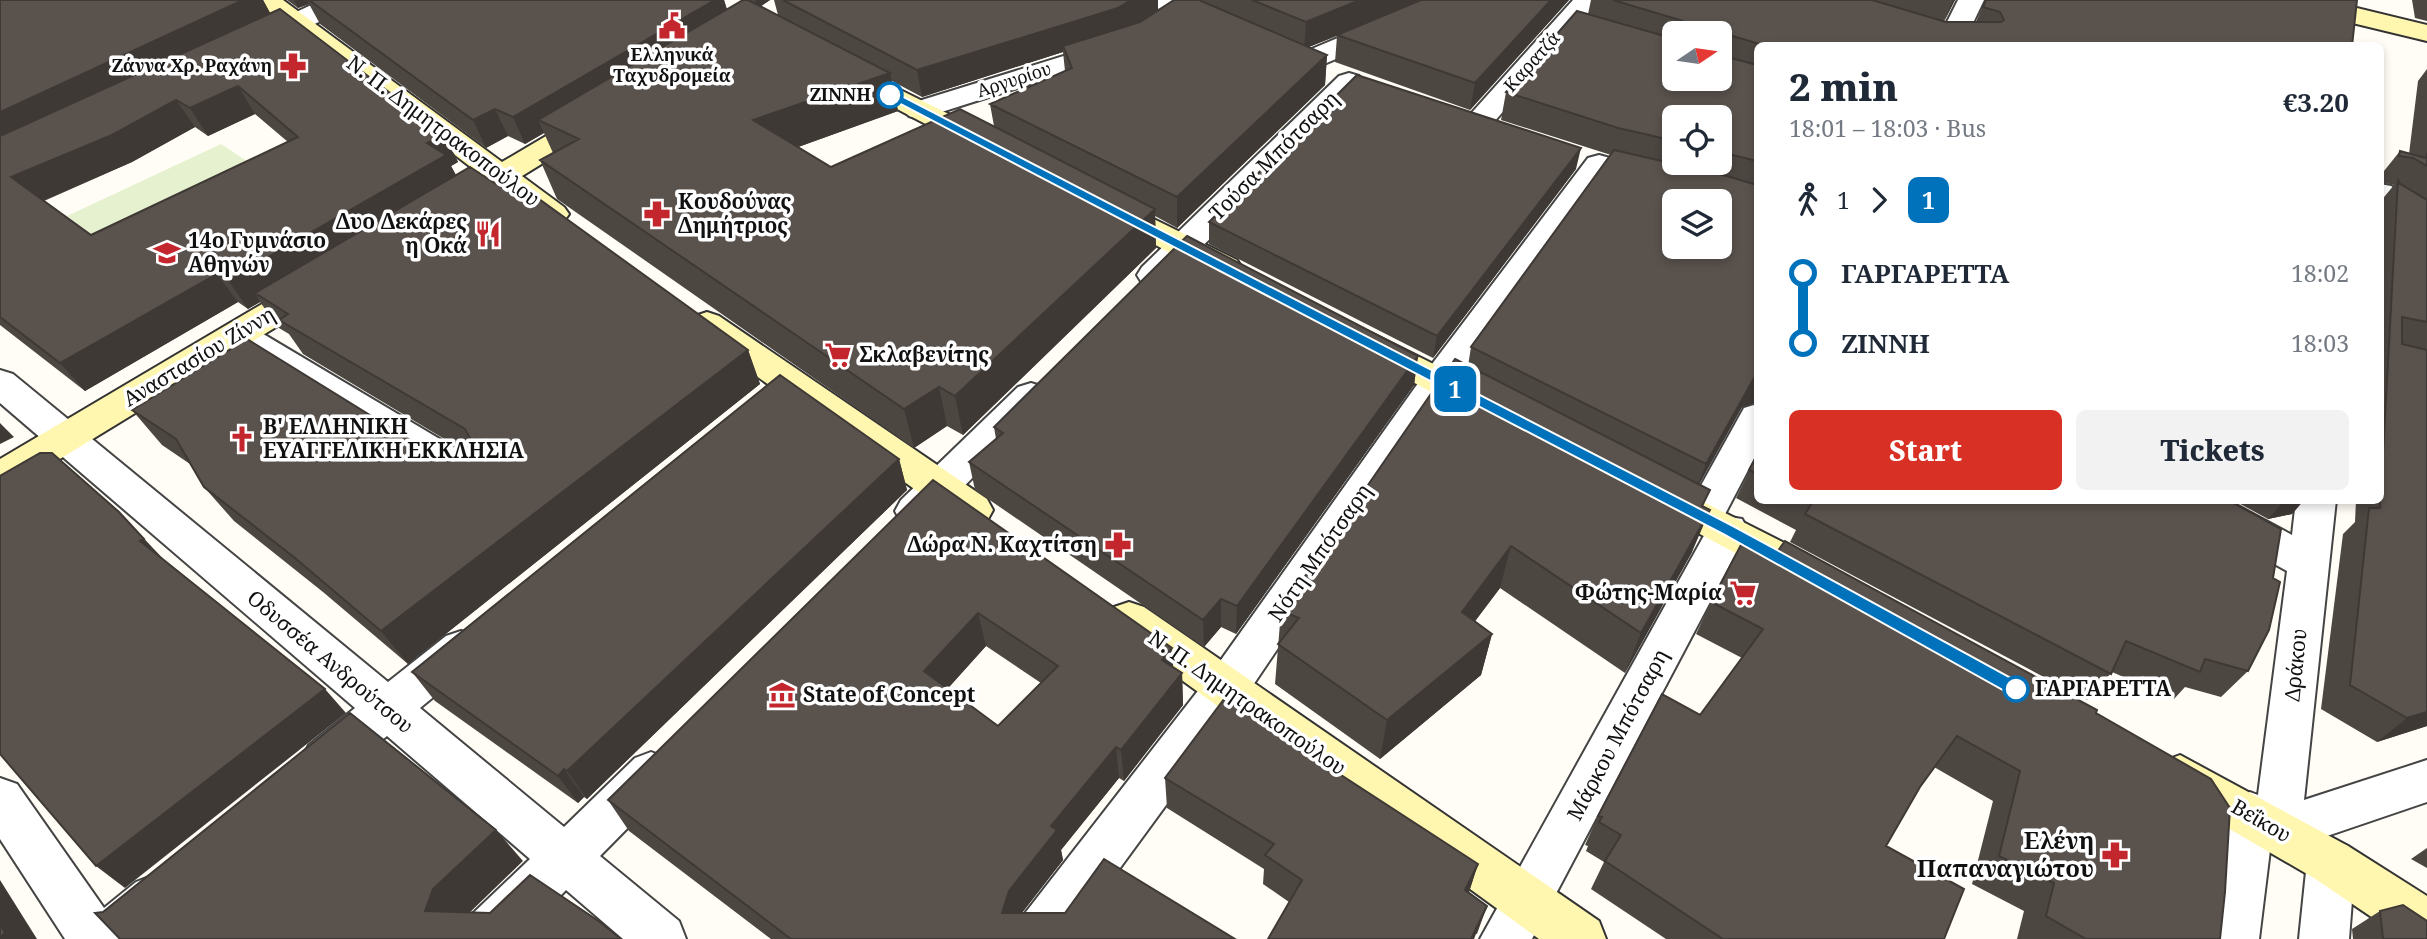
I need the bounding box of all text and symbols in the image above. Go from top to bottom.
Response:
public building icon: Ελληνικά Ταχυδρομεία [657,11,687,41]
north arrow [1662,21,1732,91]
map controls [1662,21,1732,259]
street label: Καρατζά [1498,26,1565,97]
place label: Ελληνικά Ταχυδρομεία [613,42,731,87]
street label: Ν. Π. Δημητρακοπούλου [341,48,546,212]
pharmacy icon: Ζάννα Χρ. Ραχάνη [278,51,308,81]
place label: Ζάννα Χρ. Ραχάνη [112,53,272,77]
street label: Αργυρίου [973,56,1054,102]
text: 2 min [1789,60,1898,112]
place label: ΖΙΝΝΗ [809,82,871,106]
marker: ΖΙΝΝΗ [877,82,903,108]
text: €3.20 [2283,84,2349,120]
street label: Τούσα Μπότσαρη [1203,85,1344,226]
button: locate [1662,105,1732,175]
text: 18:01 – 18:03 · Bus [1789,112,1986,144]
icon: walk [1789,181,1827,219]
icon: forward [1860,181,1898,219]
text: 1 [1922,183,1935,216]
text: 1 [1837,184,1850,216]
place label: Κουδούνας Δημήτριος [678,187,791,239]
button: layers [1662,189,1732,259]
pharmacy icon: Κουδούνας Δημήτριος [642,199,672,229]
place label: Δυο Δεκάρες η Οκά [336,207,467,259]
restaurant icon: Δυο Δεκάρες η Οκά [473,219,503,249]
place label: 14ο Γυµνάσιο Αθηνών [188,226,326,278]
school or university icon: 14ο Γυµνάσιο Αθηνών [152,238,182,268]
text: ΓΑΡΓΑΡΕΤΤΑ [1841,255,2009,291]
text: 18:02 [2291,257,2349,289]
street label: Αναστασίου Ζίννη [117,300,280,413]
text: ΖΙΝΝΗ [1841,325,1930,361]
text: 18:03 [2291,327,2349,359]
supermarket icon: Σκλαβενίτης [823,340,853,370]
place label: Σκλαβενίτης [859,340,989,368]
line badge: 1 [1432,366,1478,412]
text: 1 [1448,372,1462,405]
button: Start [1789,410,2062,490]
button: Tickets [2076,410,2349,490]
place label: Β' ΕΛΛΗΝΙΚΗ ΕΥΑΓΓΕΛΙΚΗ ΕΚΚΛΗΣΙΑ [263,412,524,464]
church icon: Β' ΕΛΛΗΝΙΚΗ ΕΥΑΓΓΕΛΙΚΗ ΕΚΚΛΗΣΙΑ [227,424,257,454]
street label: Νότη Μπότσαρη [1261,478,1377,627]
place label: Δώρα Ν. Καχτίτση [907,530,1097,558]
pharmacy icon: Δώρα Ν. Καχτίτση [1103,530,1133,560]
place label: Φώτης-Μαρία [1575,578,1722,606]
supermarket icon: Φώτης-Μαρία [1728,578,1758,608]
street label: Οδυσσέα Ανδρούτσου [242,583,420,739]
street label: Ν. Π. Δημητρακοπούλου [1143,623,1352,781]
street label: Δράκου [2277,627,2313,703]
street label: Μάρκου Μπότσαρη [1560,644,1674,825]
place label: ΓΑΡΓΑΡΕΤΤΑ [2035,674,2171,702]
marker: ΓΑΡΓΑΡΕΤΤΑ [2003,676,2029,702]
museum icon: State of Concept [767,680,797,710]
place label: State of Concept [803,680,976,708]
street label: Βεΐκου [2227,792,2296,848]
place label: Ελένη Παπαναγιώτου [1917,823,2094,884]
pharmacy icon: Ελένη Παπαναγιώτου [2100,840,2130,870]

